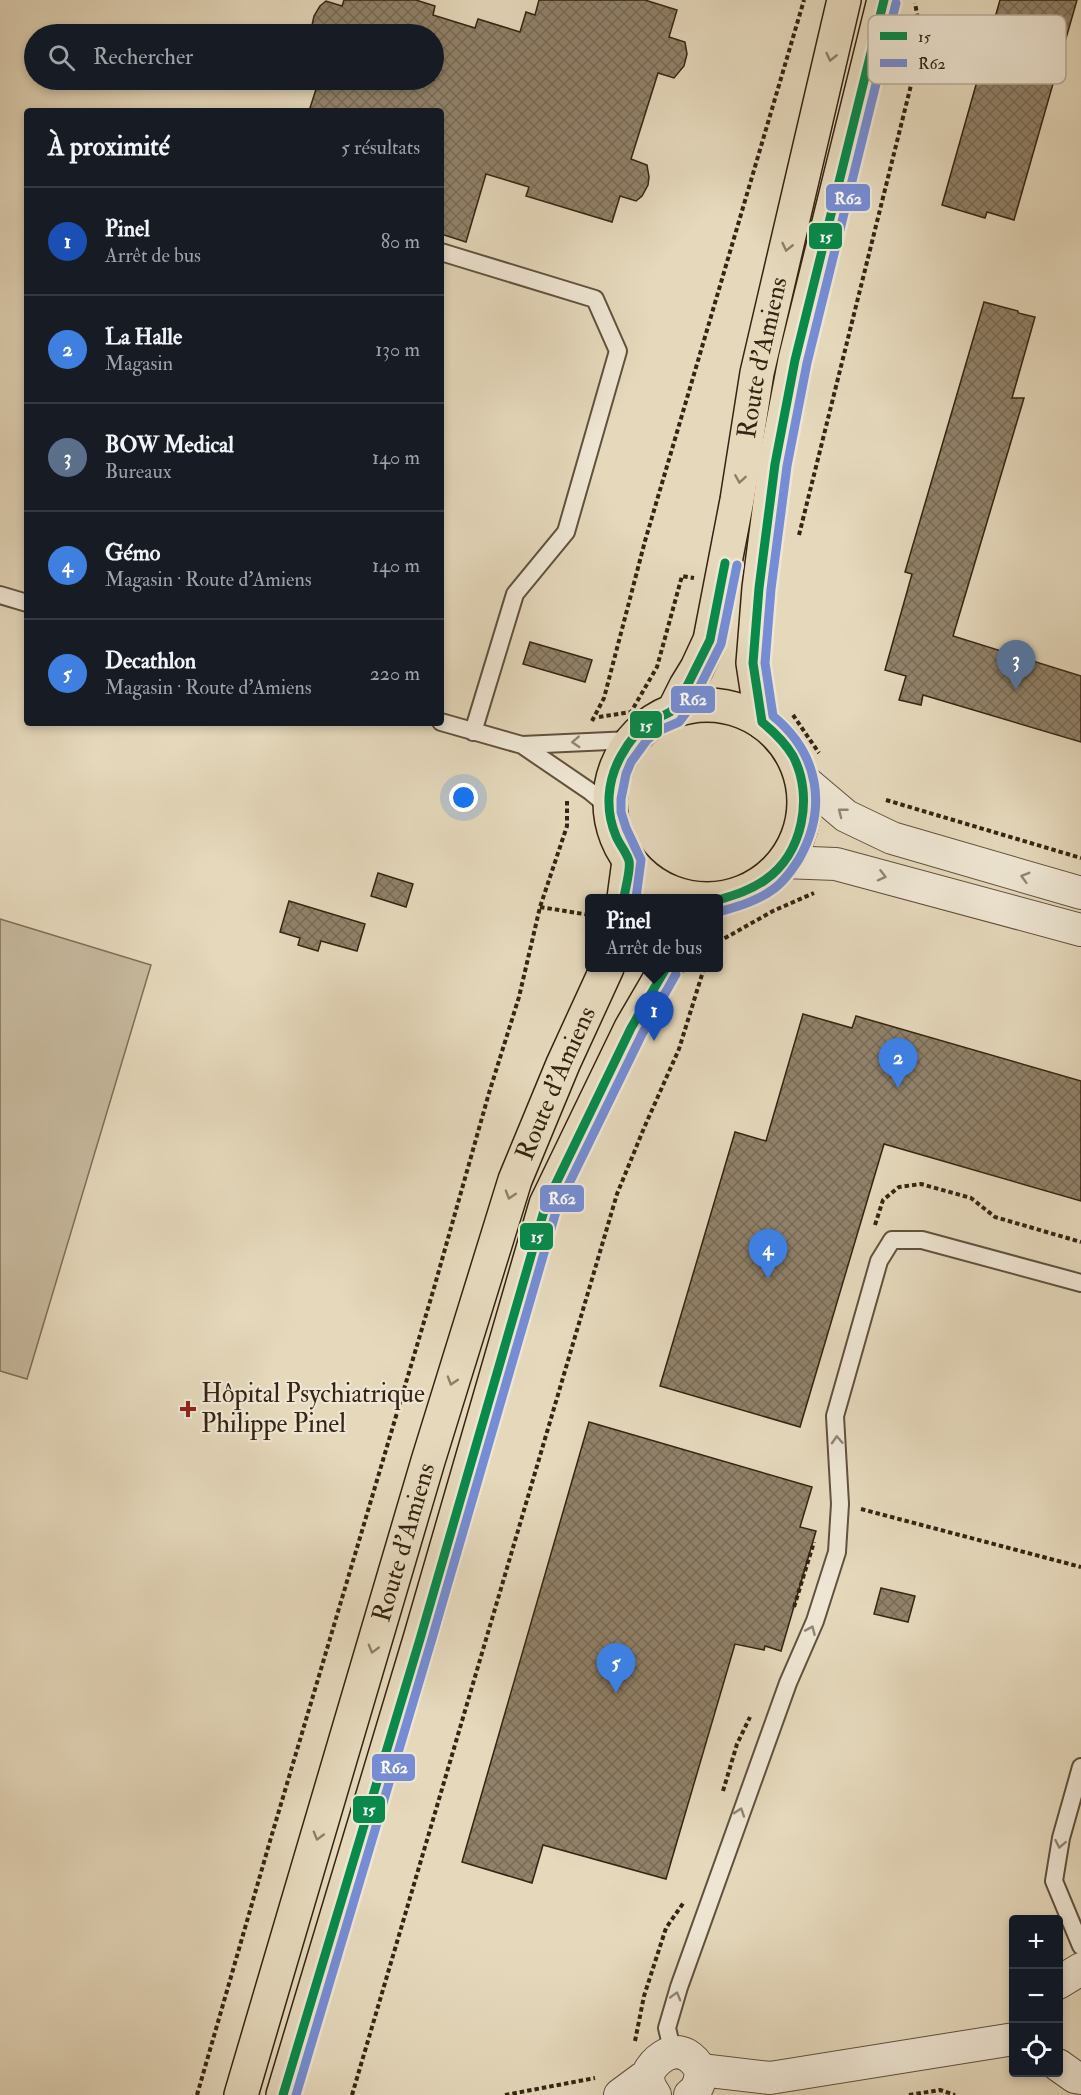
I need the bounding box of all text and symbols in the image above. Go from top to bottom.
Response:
legend [868,15,1066,84]
search box [24,24,444,90]
text: 15 [918,27,931,47]
icon: search [45,41,78,74]
text: Rechercher [93,43,193,71]
one-way arrow [825,52,838,62]
text: R62 [918,54,946,74]
text: À proximité [48,131,170,163]
text: 5 résultats [341,135,420,160]
line badge: R62 [825,183,871,212]
text: R62 [834,189,862,209]
text: Pinel [105,215,150,243]
line badge: 15 [808,222,843,250]
text: 15 [820,227,833,247]
text: 1 [64,229,71,254]
text: 80 m [381,229,420,254]
one-way arrow [781,242,794,252]
text: Arrêt de bus [105,243,201,268]
street label: Route d'Amiens [731,274,795,441]
text: La Halle [105,323,182,351]
text: 2 [62,337,73,362]
text: 130 m [375,337,420,362]
text: Magasin [105,351,173,376]
text: BOW Medical [105,431,234,459]
text: 3 [64,445,71,470]
text: 140 m [372,445,420,470]
text: Bureaux [105,459,172,484]
one-way arrow [735,475,747,484]
text: Gémo [105,539,160,567]
text: 4 [62,553,73,578]
text: 140 m [372,553,420,578]
text: Magasin · Route d'Amiens [105,567,312,592]
pin: 3 [996,640,1036,690]
text: Decathlon [105,647,196,675]
text: 5 [63,661,72,686]
text: 220 m [370,661,420,686]
text: Magasin · Route d'Amiens [105,675,312,700]
line badge: R62 [670,685,716,714]
text: R62 [679,690,707,710]
line badge: 15 [629,710,663,739]
text: 15 [640,716,653,736]
one-way arrow [572,735,581,748]
your location [449,783,478,812]
one-way arrow [838,808,849,819]
one-way arrow [877,868,887,881]
one-way arrow [1020,872,1031,884]
popup [585,894,723,972]
text: Pinel [606,907,651,935]
text: Arrêt de bus [606,935,702,960]
pin: 1 [634,992,674,1041]
street label: Route d'Amiens [509,1001,603,1165]
pin: 2 [878,1038,918,1088]
line badge: R62 [539,1184,585,1213]
one-way arrow [505,1189,517,1200]
text: R62 [548,1189,576,1209]
line badge: 15 [519,1222,554,1251]
text: 15 [531,1227,544,1247]
pin: 4 [748,1230,788,1279]
one-way arrow [447,1376,459,1386]
place label: Hôpital Psychiatrique Philippe Pinel [201,1378,425,1441]
marker: Hôpital Psychiatrique Philippe Pinel [179,1400,197,1418]
one-way arrow [830,1435,843,1444]
street label: Route d'Amiens [365,1459,443,1626]
one-way arrow [803,1626,815,1637]
one-way arrow [368,1643,380,1654]
pin: 5 [596,1644,636,1693]
line badge: R62 [371,1753,416,1782]
text: R62 [380,1758,408,1778]
line badge: 15 [352,1795,386,1824]
text: 15 [363,1800,376,1820]
one-way arrow [733,1807,746,1818]
one-way arrow [313,1830,325,1841]
one-way arrow [1054,1838,1067,1848]
map controls [1009,1915,1063,2077]
button: + [1009,1915,1063,1969]
button: − [1009,1969,1063,2023]
one-way arrow [669,1991,681,2002]
button: locate [1009,2023,1063,2077]

